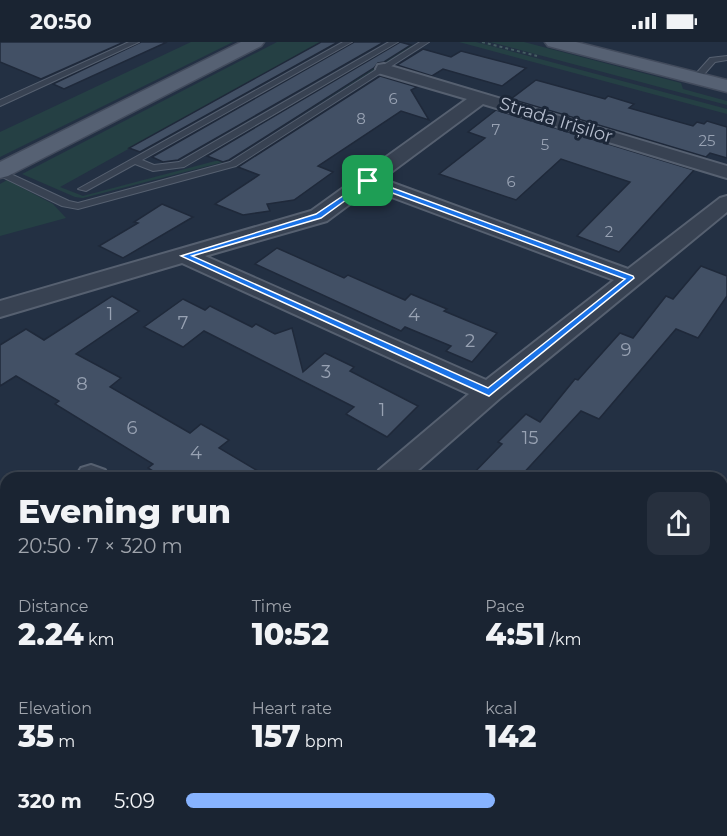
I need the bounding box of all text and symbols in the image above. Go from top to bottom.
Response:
text: 20:50 [30,8,92,35]
house number: 6 [388,89,398,108]
street label: Strada Irișilor [496,92,615,149]
house number: 8 [356,109,366,128]
house number: 7 [492,120,501,139]
house number: 25 [698,131,716,150]
house number: 5 [541,135,549,154]
pin [342,155,393,206]
icon: arrive [351,164,384,197]
house number: 6 [506,172,516,191]
house number: 2 [605,222,613,241]
house number: 1 [107,303,113,325]
house number: 4 [408,304,420,326]
house number: 7 [178,312,188,334]
house number: 2 [465,330,475,352]
house number: 9 [621,339,632,361]
house number: 3 [321,361,331,383]
house number: 8 [76,373,88,395]
house number: 1 [379,399,385,421]
house number: 6 [127,417,138,439]
house number: 15 [522,427,538,449]
house number: 4 [190,442,202,464]
text: Evening run [18,491,231,531]
button: share [647,492,710,555]
text: 20:50 · 7 × 320 m [18,534,183,558]
text: Distance [18,597,88,616]
text: Time [252,597,292,616]
text: Pace [485,597,525,616]
text: 2.24 [18,616,84,653]
text: 10:52 [252,616,329,653]
text: 4:51 [485,616,545,653]
text: km [84,630,115,649]
text: /km [545,630,582,649]
text: Elevation [18,699,92,718]
text: Heart rate [252,699,332,718]
text: kcal [485,699,517,718]
text: 35 [18,718,54,755]
text: 157 [252,718,301,755]
text: 142 [485,718,536,755]
text: m [54,732,75,751]
text: bpm [301,732,344,751]
text: 320 m [18,789,82,813]
text: 5:09 [114,789,155,813]

